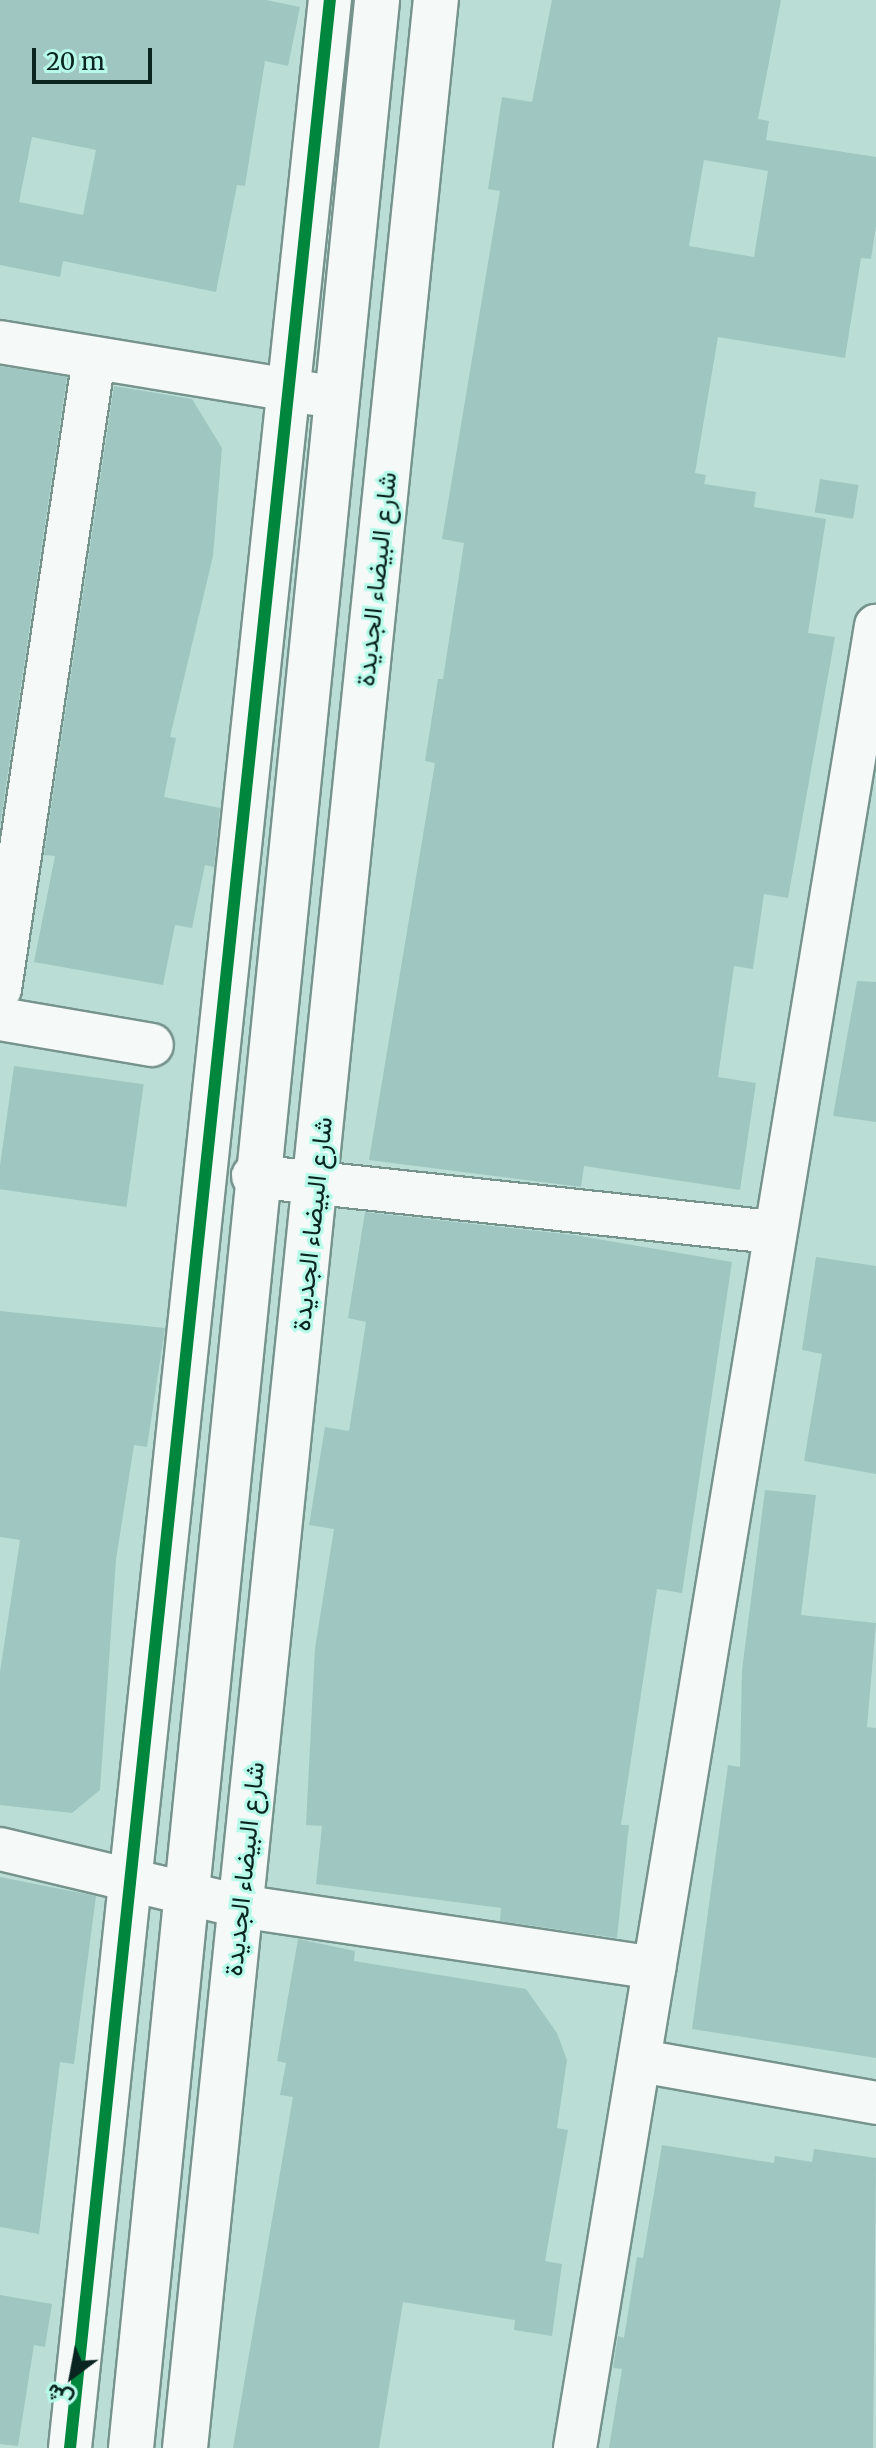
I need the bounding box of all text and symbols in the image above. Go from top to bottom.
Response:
scale bar [36,32,156,82]
text: 20 m [46,46,105,77]
street label: شارع البيضاء الجديدة [349,470,403,688]
street label: شارع البيضاء الجديدة [285,1115,339,1333]
street label: شارع البيضاء الجديدة [217,1760,271,1978]
north arrow [32,2336,112,2416]
text: ش [41,2377,78,2415]

